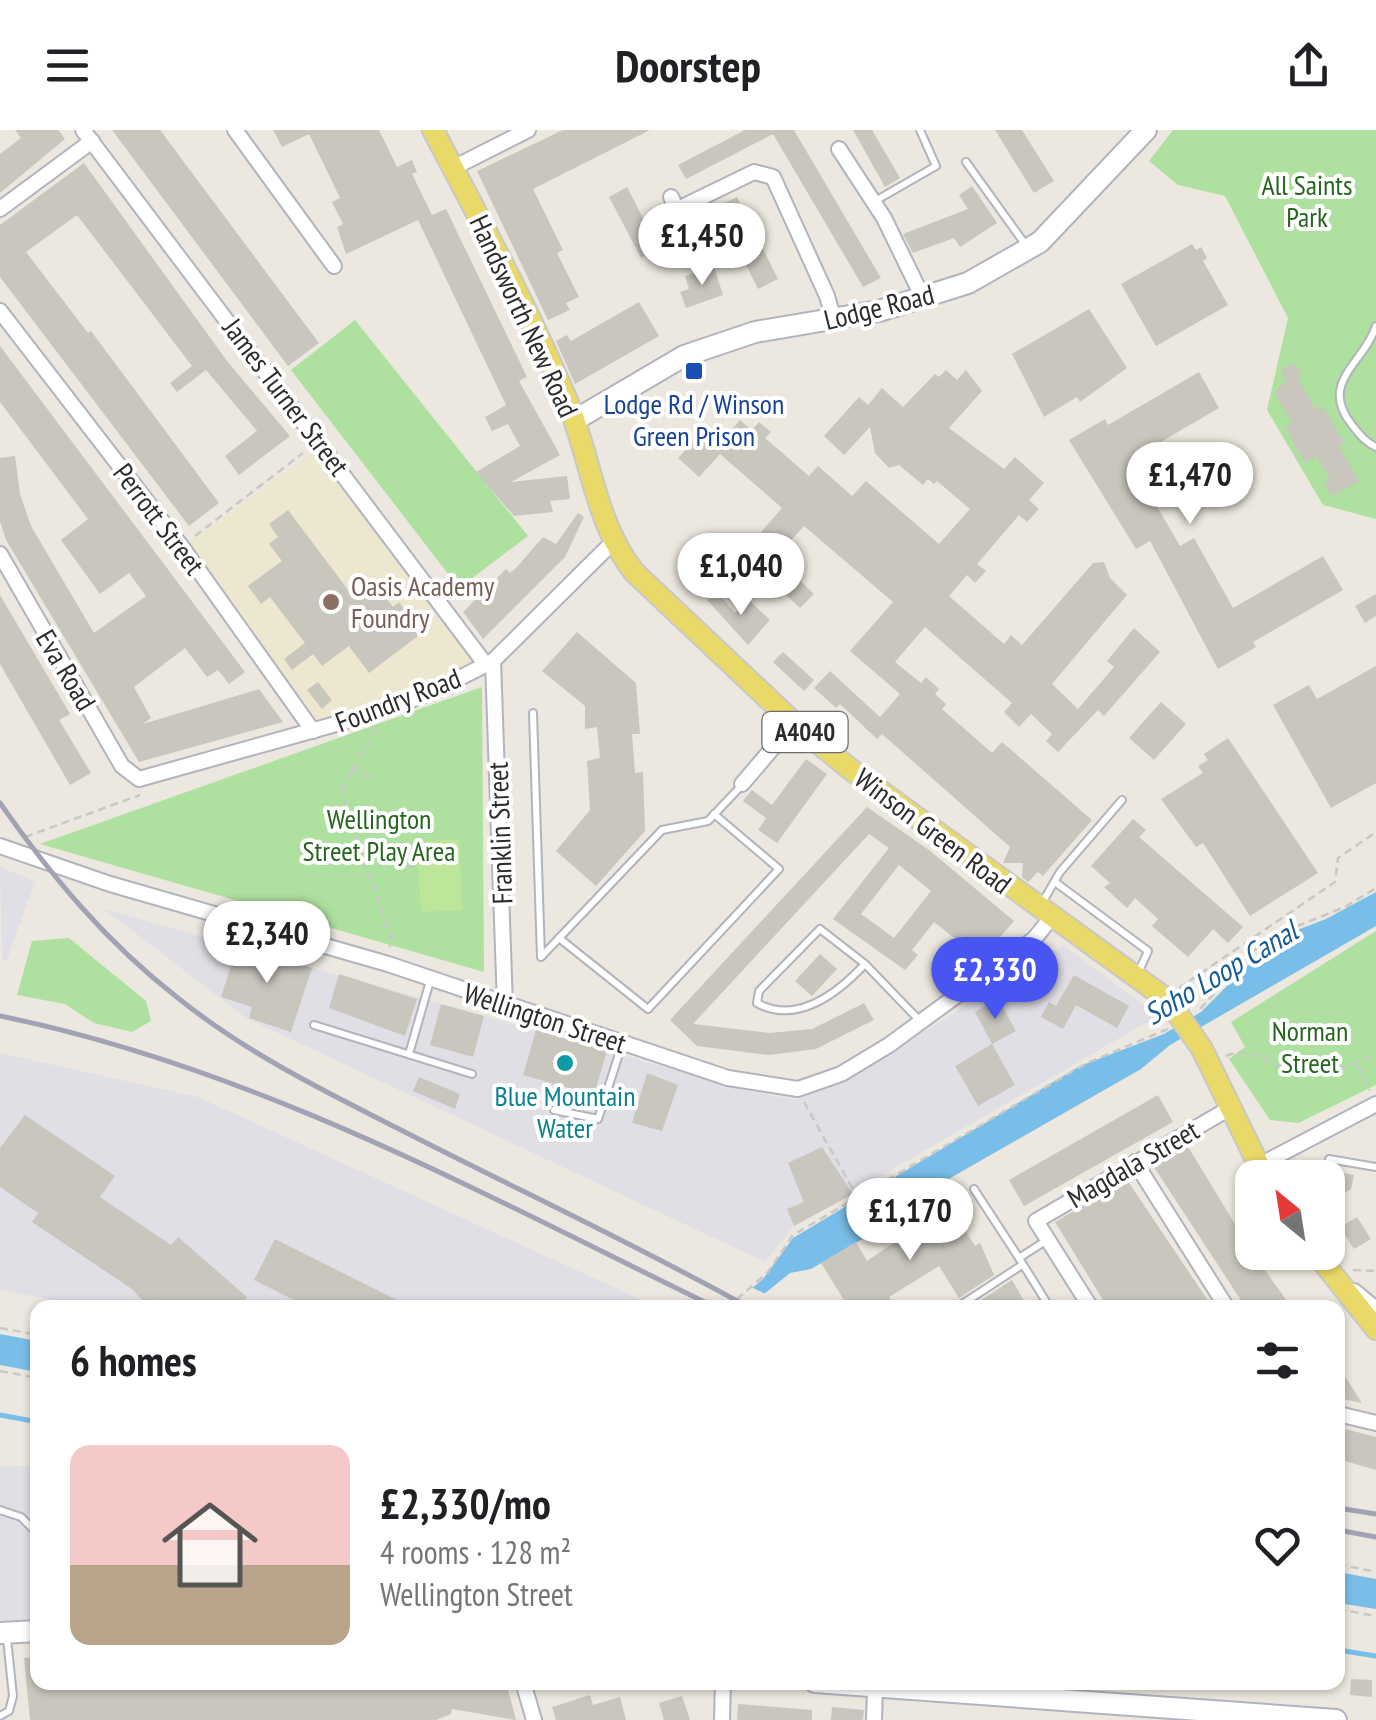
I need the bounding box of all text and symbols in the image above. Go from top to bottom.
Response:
text: Doorstep [615,36,761,94]
icon: menu [40,38,95,93]
icon: share [1281,38,1336,93]
park label: All Saints Park [1262,166,1352,235]
pin: £1,450 [621,203,783,288]
street label: Handsworth New Road [461,209,587,423]
text: £1,450 [660,214,744,256]
street label: Lodge Road [820,275,938,338]
street label: James Turner Street [215,310,358,483]
marker: Lodge Rd / Winson Green Prison [683,360,705,382]
place label: Lodge Rd / Winson Green Prison [604,385,784,454]
pin: £1,470 [1109,442,1271,527]
text: £1,470 [1148,453,1232,495]
street label: Perrott Street [105,456,214,582]
pin: £1,040 [660,533,822,618]
text: £1,040 [699,544,783,586]
place label: Oasis Academy Foundry [351,567,495,636]
marker: Oasis Academy Foundry [320,591,342,613]
street label: Eva Road [28,623,105,717]
street label: Foundry Road [330,659,466,740]
road number: A4040 [762,712,848,752]
street label: Winson Green Road [847,759,1019,902]
street label: Franklin Street [479,761,520,905]
park label: Wellington Street Play Area [303,800,455,869]
pin: £2,340 [186,901,348,986]
water label: Soho Loop Canal [1136,909,1307,1033]
text: £2,340 [225,912,309,954]
pin: £2,330 [914,937,1076,1022]
text: £2,330 [953,948,1037,990]
street label: Wellington Street [459,974,631,1061]
park label: Norman Street [1272,1012,1348,1081]
marker: Blue Mountain Water [554,1052,576,1074]
place label: Blue Mountain Water [494,1077,636,1146]
street label: Magdala Street [1060,1111,1206,1216]
north arrow [1235,1160,1345,1270]
map controls [1235,1160,1345,1270]
pin: £1,170 [829,1178,991,1263]
text: £1,170 [868,1189,952,1231]
text: 6 homes [70,1333,197,1388]
icon: filters [1250,1333,1305,1388]
text: £2,330/mo [380,1476,551,1531]
icon: home [150,1485,270,1605]
icon: heart [1250,1518,1305,1573]
text: 4 rooms · 128 m² [380,1531,571,1573]
text: Wellington Street [380,1573,573,1615]

